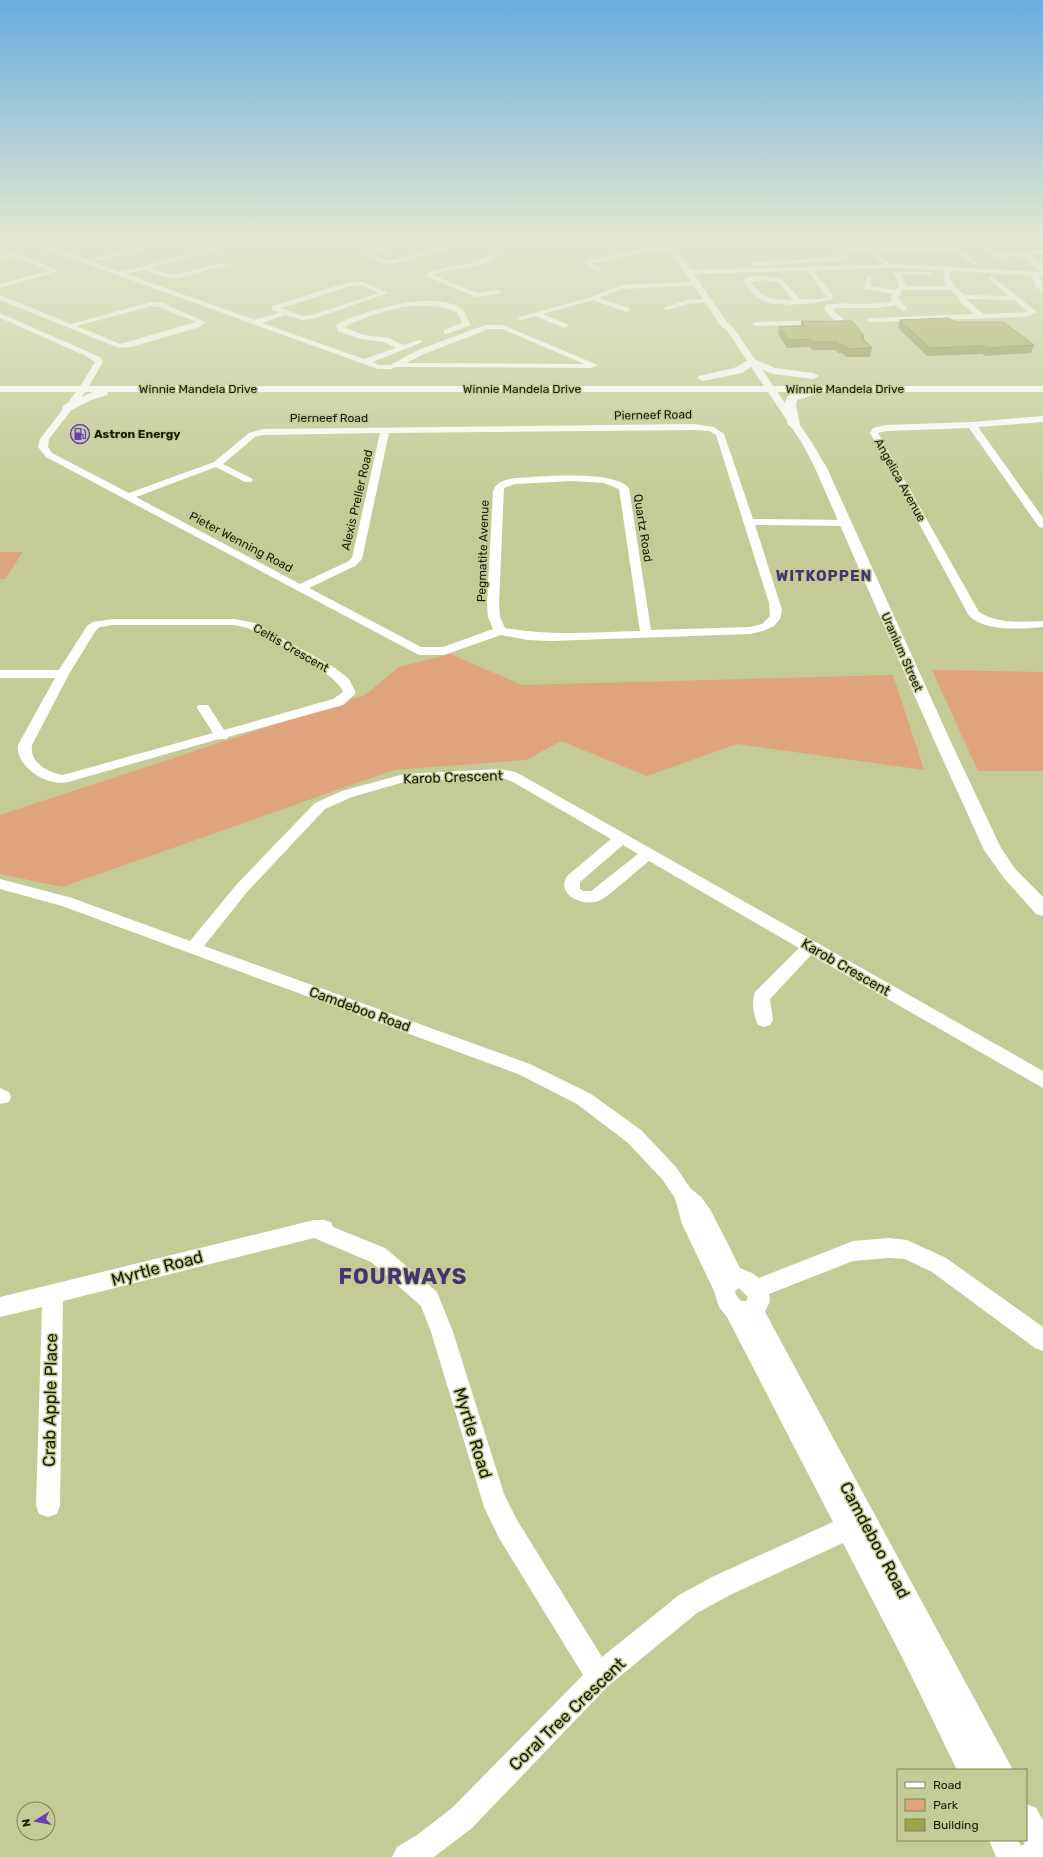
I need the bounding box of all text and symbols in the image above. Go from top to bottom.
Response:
street label: Winnie Mandela Drive [139,382,257,396]
street label: Winnie Mandela Drive [463,382,581,396]
street label: Winnie Mandela Drive [786,382,904,396]
street label: Pierneef Road [614,407,692,423]
street label: Pierneef Road [290,411,368,425]
fuel station icon: Astron Energy [69,423,91,445]
place label: Astron Energy [94,427,180,441]
street label: Angelica Avenue [871,436,929,524]
street label: Alexis Preller Road [339,448,375,552]
street label: Quartz Road [631,493,655,563]
street label: Pegmatite Avenue [474,499,492,602]
street label: Pieter Wenning Road [187,509,295,575]
district label: WITKOPPEN [776,567,872,585]
street label: Uranium Street [878,610,926,694]
street label: Celtis Crescent [251,621,331,675]
street label: Karob Crescent [403,767,504,788]
street label: Karob Crescent [798,935,894,1000]
street label: Camdeboo Road [307,983,413,1036]
street label: Myrtle Road [109,1246,205,1290]
district label: FOURWAYS [339,1263,467,1290]
street label: Crab Apple Place [39,1333,61,1467]
street label: Myrtle Road [450,1385,496,1481]
street label: Camdeboo Road [836,1478,914,1602]
street label: Coral Tree Crescent [505,1653,630,1775]
legend [897,1769,1027,1841]
text: Road [933,1778,961,1792]
text: Park [933,1798,959,1812]
north arrow [16,1801,56,1841]
text: N [20,1818,34,1828]
text: Building [933,1818,979,1832]

